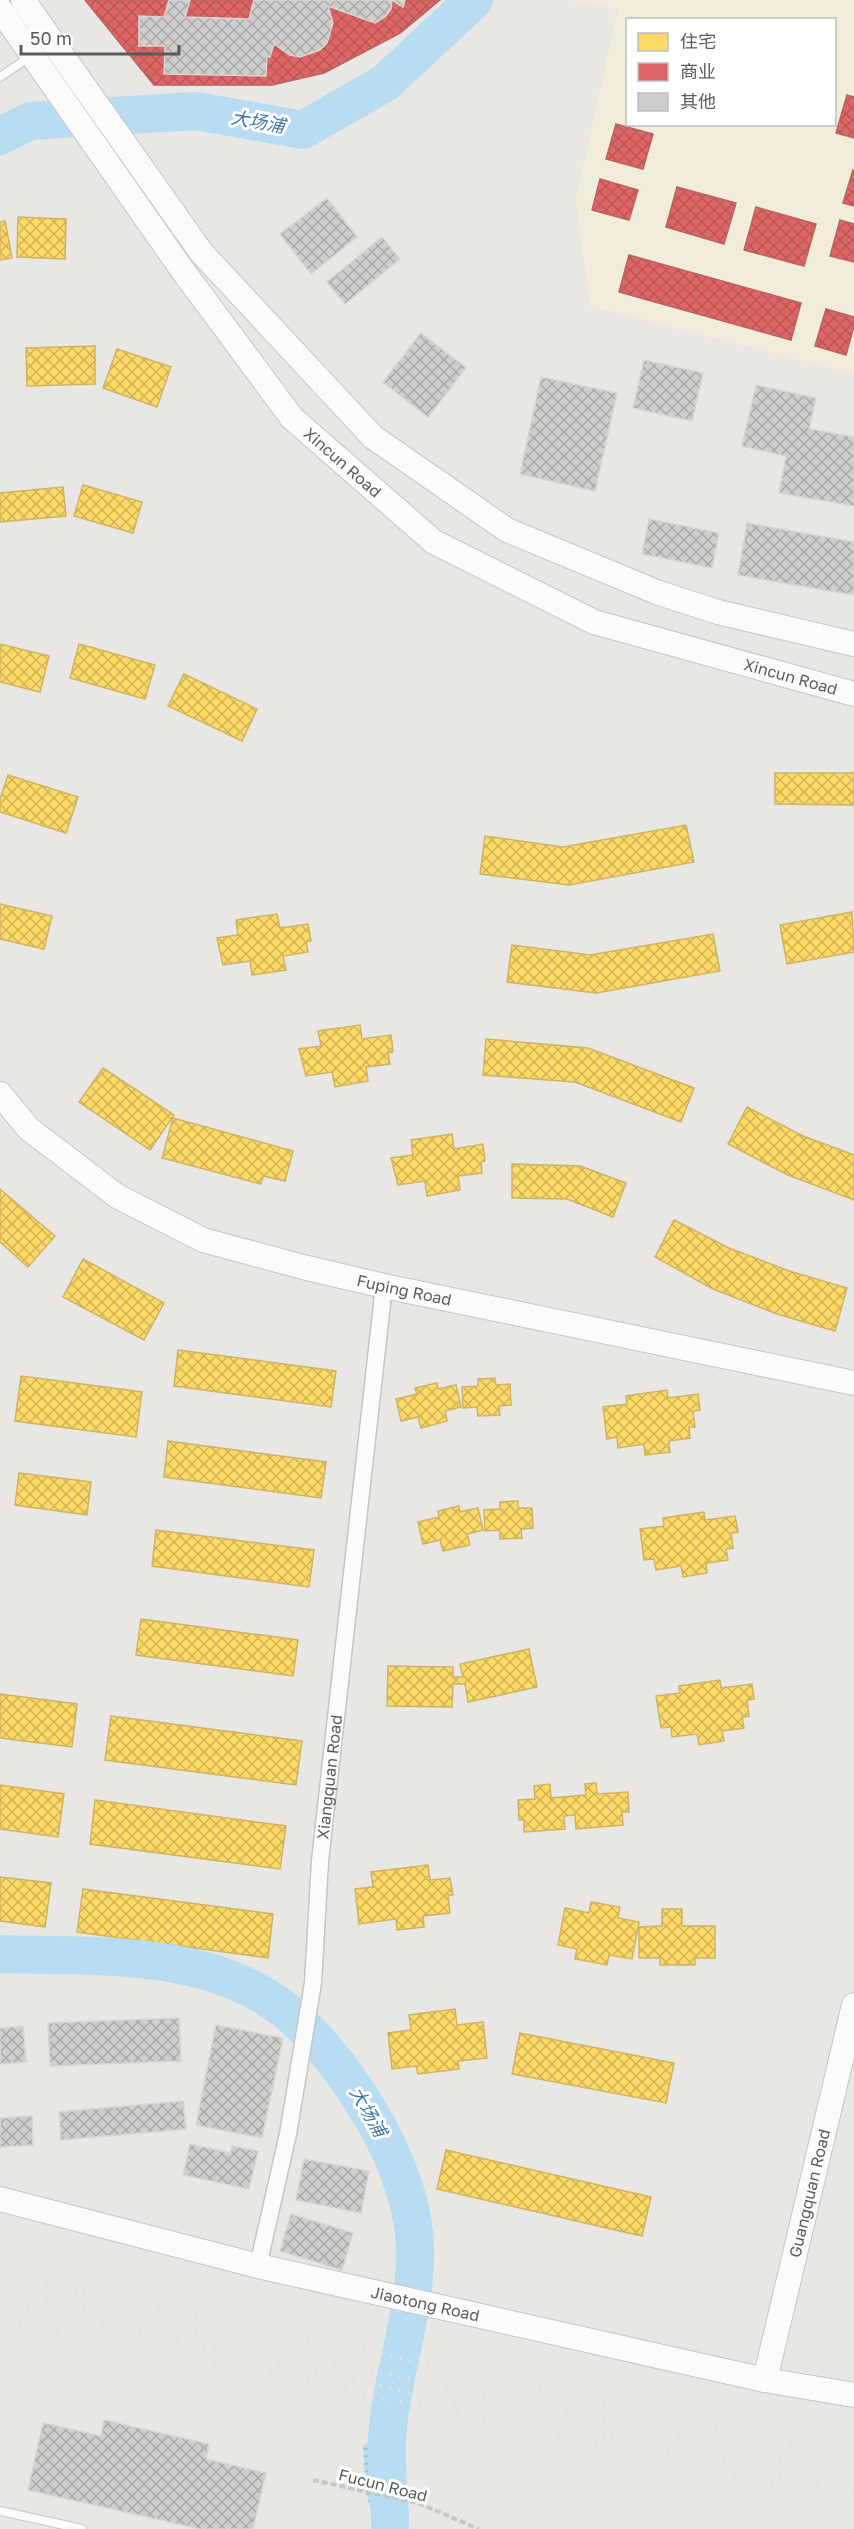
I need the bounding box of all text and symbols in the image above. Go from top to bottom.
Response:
scale bar [21,18,178,56]
legend [626,18,836,126]
text: 50 m [30,27,72,49]
text: 住宅 [680,30,716,52]
text: 商业 [680,60,716,82]
text: 其他 [680,90,716,112]
water label: 大场浦 [230,105,290,137]
street label: Xincun Road [300,423,386,502]
street label: Xincun Road [742,654,840,699]
street label: Fuping Road [355,1270,453,1310]
street label: Xiangquan Road [312,1714,346,1840]
water label: 大场浦 [346,2083,393,2143]
street label: Guangquan Road [784,2127,834,2259]
street label: Jiaotong Road [369,2282,482,2326]
street label: Fucun Road [337,2464,429,2506]

